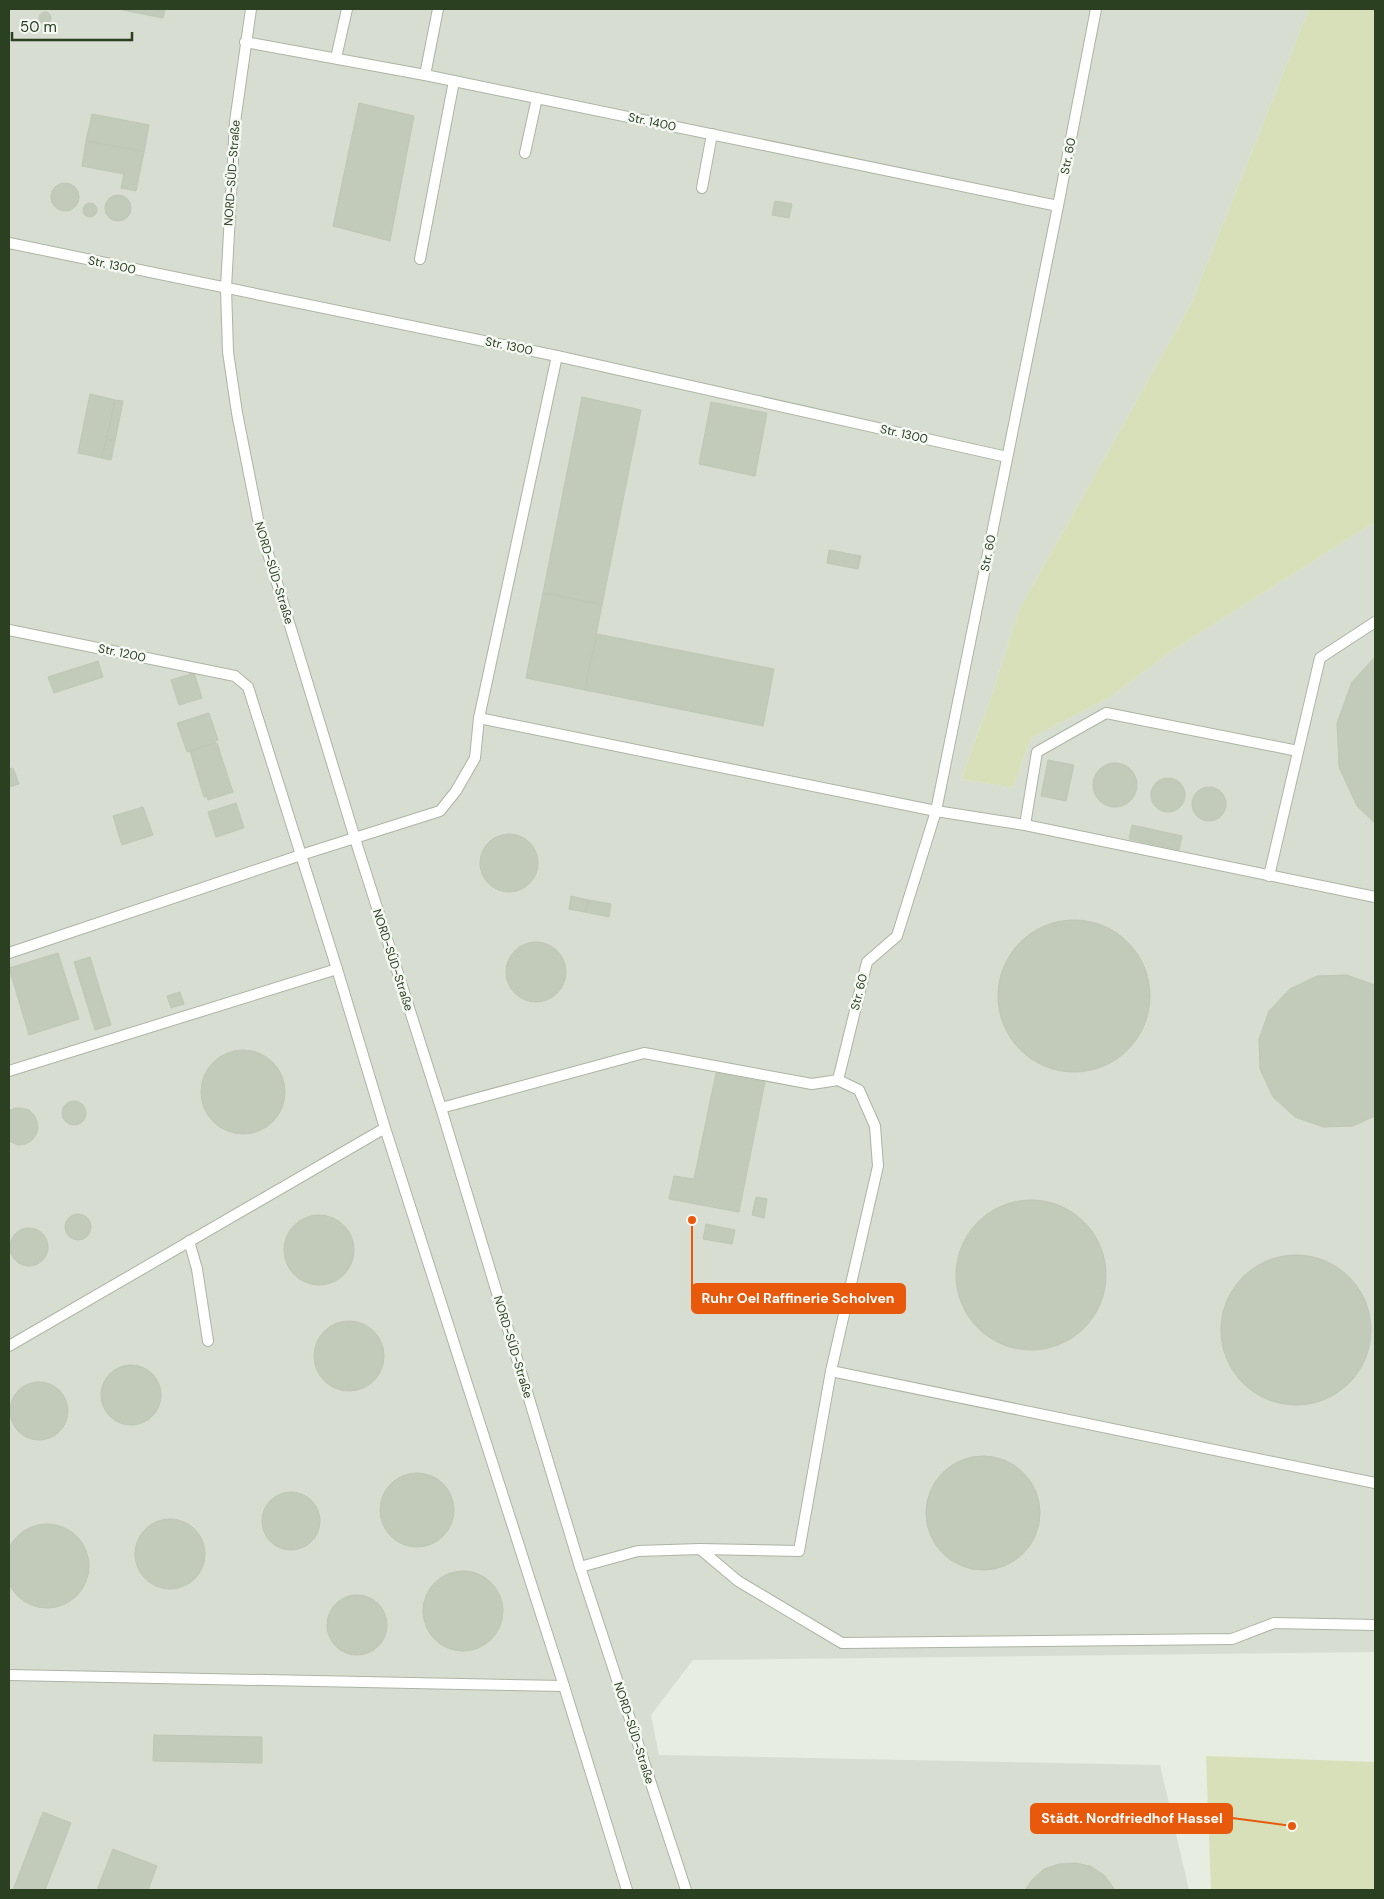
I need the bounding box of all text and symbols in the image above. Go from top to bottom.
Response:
scale bar [12,10,132,42]
text: 50 m [20,17,57,37]
street label: Str. 1400 [627,109,677,135]
street label: NORD-SÜD-Straße [220,119,244,227]
street label: Str. 60 [1057,136,1079,176]
street label: Str. 1300 [87,252,137,278]
street label: Str. 1300 [484,333,534,359]
street label: Str. 1300 [879,421,929,447]
street label: NORD-SÜD-Straße [251,520,297,626]
street label: Str. 60 [977,533,999,573]
street label: Str. 1200 [97,640,147,666]
street label: NORD-SÜD-Straße [369,907,417,1013]
street label: Str. 60 [847,972,871,1012]
callout: Ruhr Oel Raffinerie Scholven [692,1284,905,1313]
text: Ruhr Oel Raffinerie Scholven [702,1289,894,1307]
street label: NORD-SÜD-Straße [490,1294,536,1400]
street label: NORD-SÜD-Straße [610,1680,658,1786]
callout: Städt. Nordfriedhof Hassel [1031,1804,1232,1833]
text: Städt. Nordfriedhof Hassel [1041,1809,1223,1827]

